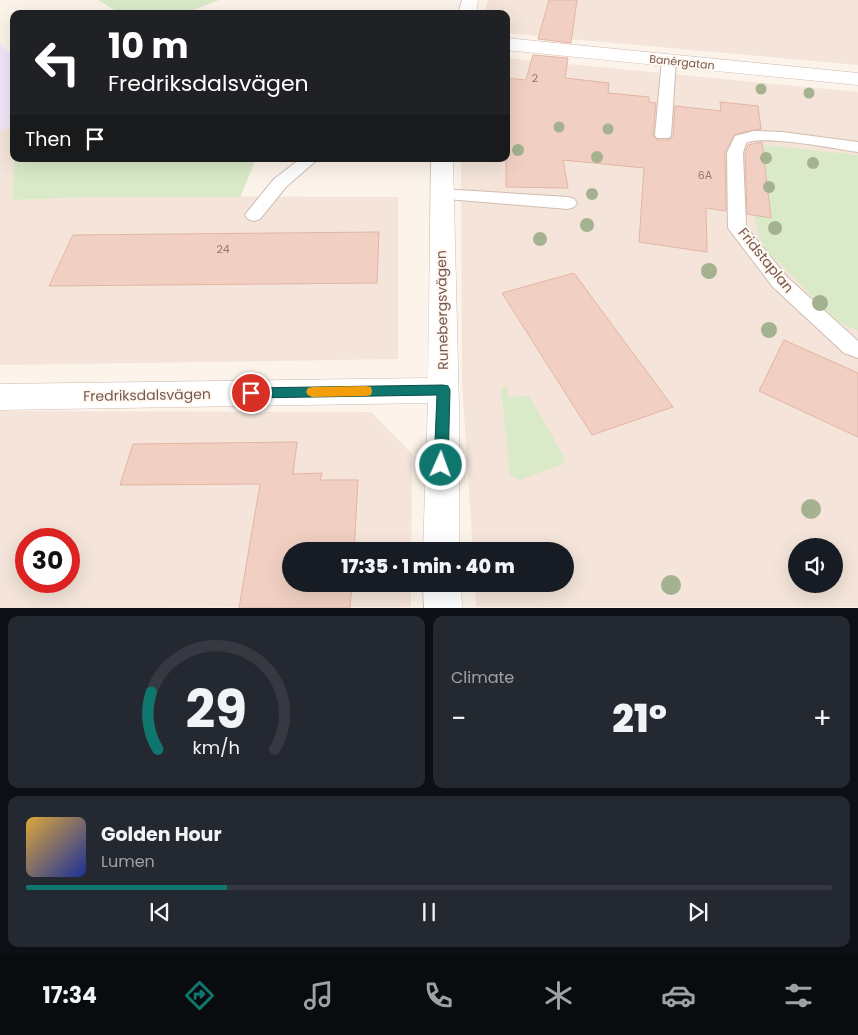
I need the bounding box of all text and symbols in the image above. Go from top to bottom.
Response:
text: 10 m [108,21,188,70]
icon: left [25,30,90,95]
street label: Banérgatan [649,51,715,73]
text: Fredriksdalsvägen [108,68,309,99]
house number: 2 [532,70,538,86]
icon: arrive [81,125,109,153]
text: Then [25,126,71,153]
house number: 6A [698,167,713,183]
street label: Fridstaplan [734,223,798,297]
house number: 24 [216,241,230,257]
street label: Runebergsvägen [431,250,453,370]
pin [230,372,272,414]
icon: arrive [237,379,265,407]
street label: Fredriksdalsvägen [83,384,211,406]
position arrow [414,438,466,490]
speed limit sign: 30 [15,528,80,593]
map controls [788,538,843,593]
button: sound [788,538,843,593]
text: 17:35 · 1 min · 40 m [341,553,515,580]
text: Climate [451,666,514,689]
text: 29 [186,673,247,746]
text: 21° [612,692,667,745]
text: − [451,699,466,738]
text: + [813,699,832,738]
text: km/h [193,735,240,760]
text: Golden Hour [101,821,222,848]
text: Lumen [101,850,155,873]
icon: previous [146,898,174,926]
icon: pause [415,898,443,926]
icon: next [684,898,712,926]
icon: directions [182,978,217,1013]
icon: music [301,978,336,1013]
icon: phone [421,978,456,1013]
icon: climate [541,978,576,1013]
icon: car [661,978,696,1013]
icon: filters [781,978,816,1013]
text: 17:34 [42,980,97,1011]

